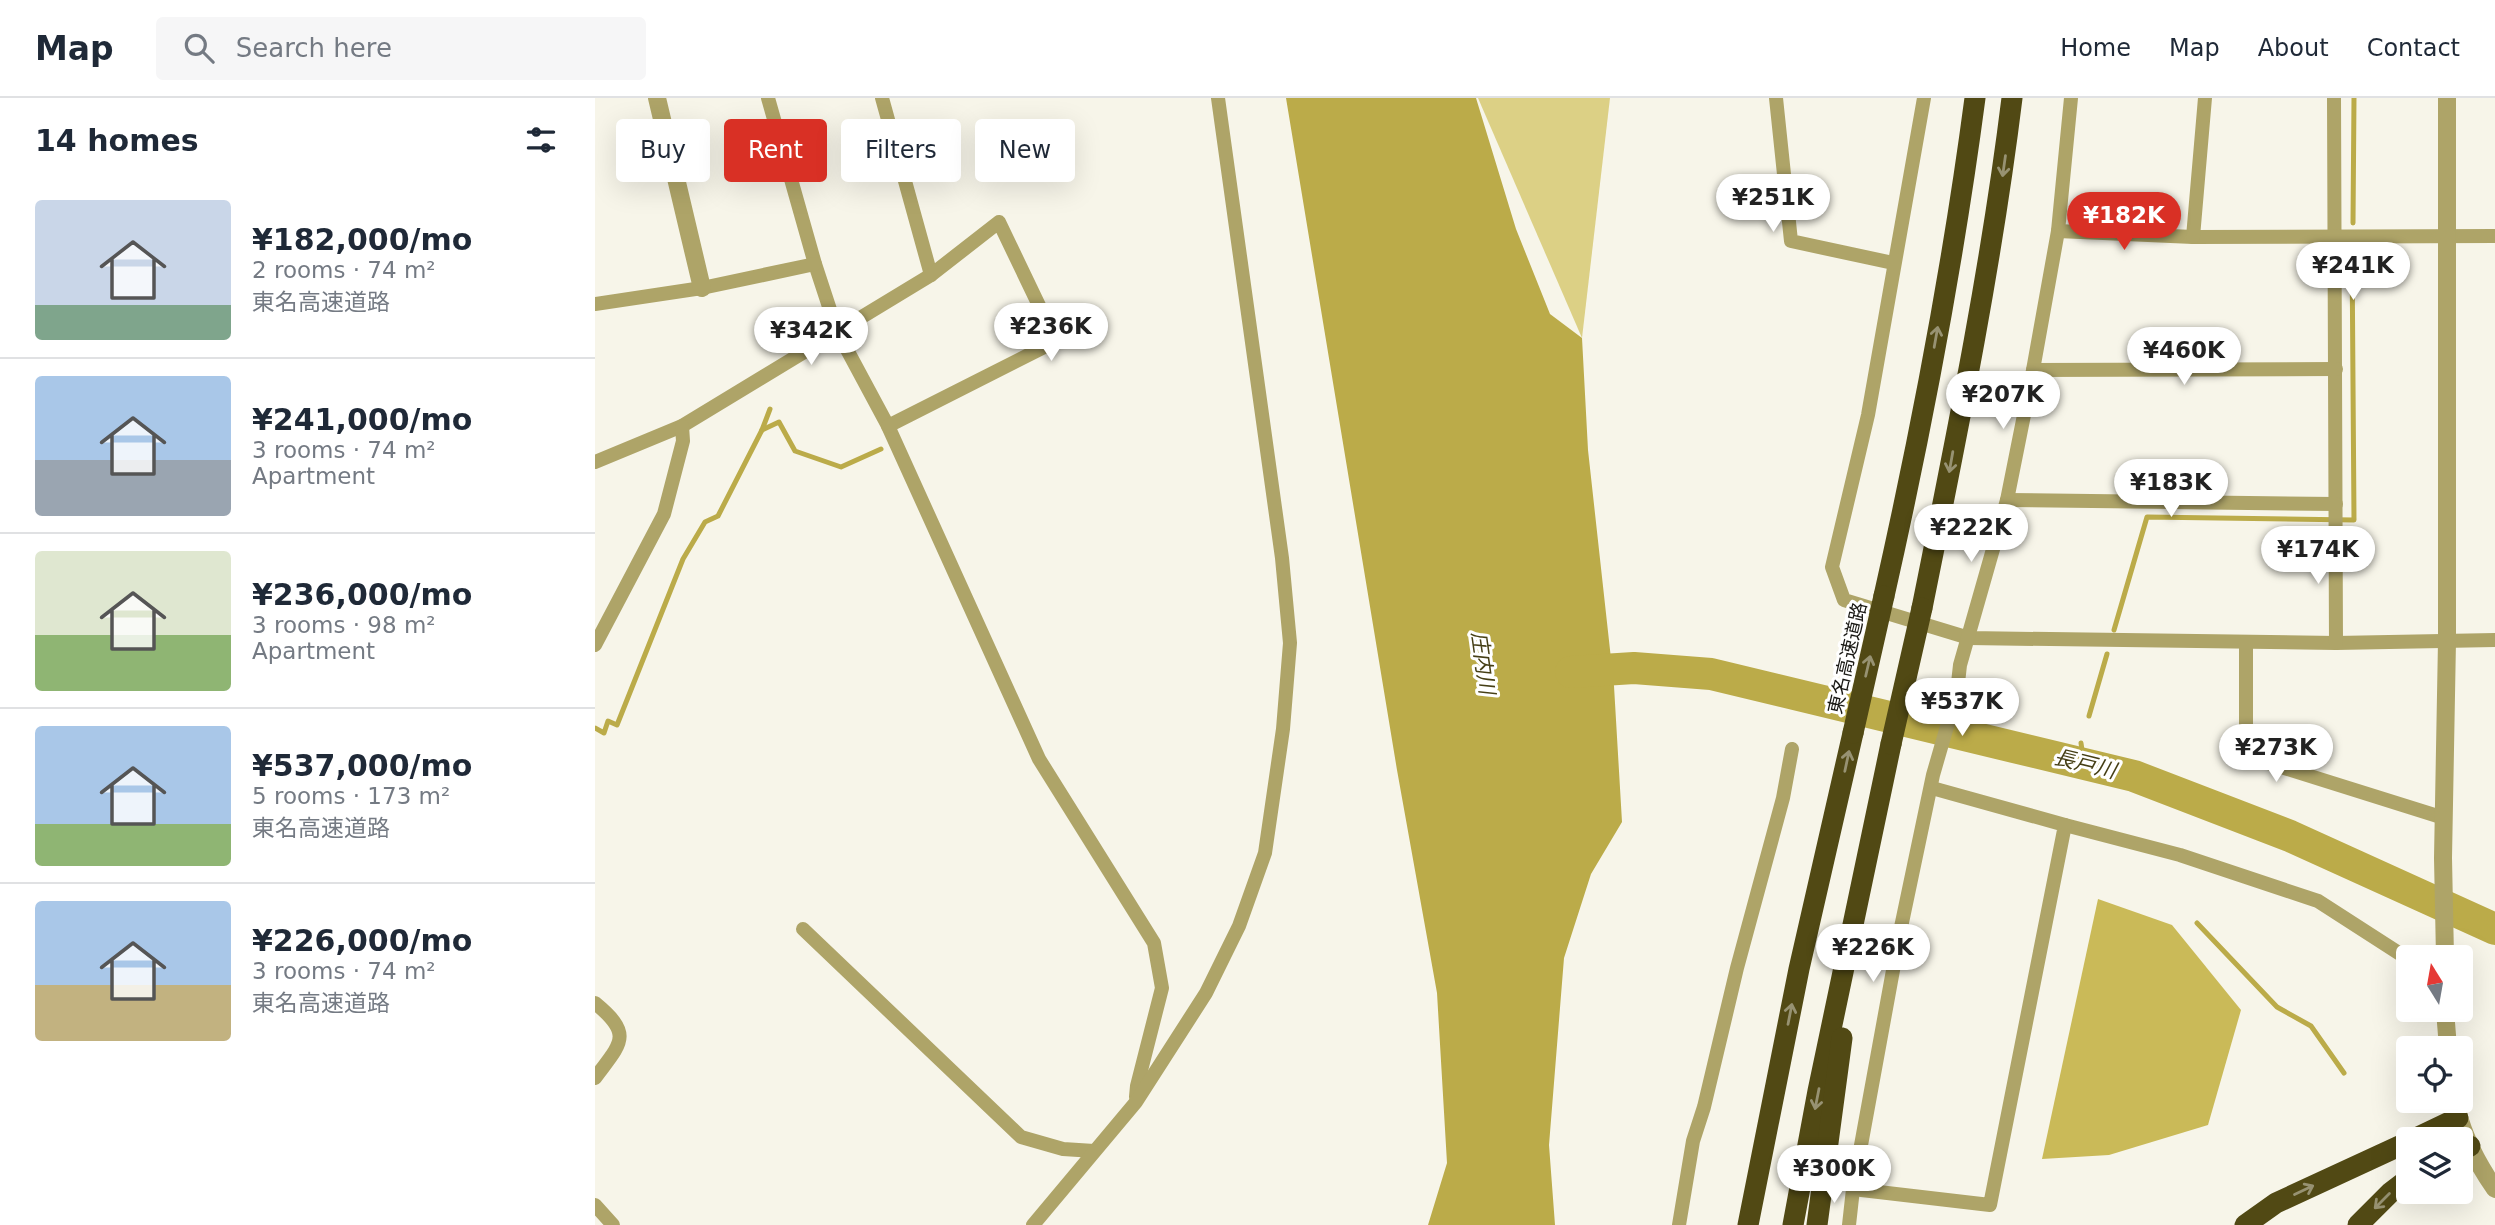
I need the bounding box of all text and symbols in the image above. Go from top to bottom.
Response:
search box [156,17,646,80]
text: Map [35,29,114,68]
icon: search [180,29,218,67]
text: Search here [236,33,392,63]
text: Home [2060,34,2131,62]
text: Map [2169,34,2220,62]
text: About [2258,34,2329,62]
text: Contact [2367,34,2460,62]
chip: Buy [616,119,710,182]
chip: Rent [724,119,827,182]
chip: Filters [841,119,961,182]
chip: New [975,119,1075,182]
icon: filters [522,121,560,159]
text: 14 homes [35,123,199,158]
one-way arrow [1997,154,2010,177]
pin: ¥251K [1724,174,1822,234]
text: ¥251K [1732,184,1814,210]
pin: ¥182K [2075,192,2173,252]
text: ¥182K [2083,202,2165,228]
text: ¥182,000/mo [252,222,472,257]
icon: home [91,228,175,312]
pin: ¥241K [2304,242,2402,302]
text: ¥241K [2312,252,2394,278]
text: 2 rooms · 74 m² [252,257,436,283]
text: 東名高速道路 [252,289,390,315]
pin: ¥236K [1002,303,1100,363]
pin: ¥342K [762,308,860,367]
text: ¥236K [1010,313,1092,339]
text: ¥342K [770,317,852,343]
one-way arrow [1930,326,1943,349]
pin: ¥460K [2135,328,2233,387]
text: ¥460K [2143,337,2225,363]
pin: ¥207K [1954,372,2052,431]
text: ¥207K [1962,381,2044,407]
text: ¥241,000/mo [252,402,472,437]
icon: home [91,404,175,488]
text: 3 rooms · 74 m² [252,437,436,463]
one-way arrow [1944,450,1957,473]
pin: ¥183K [2122,460,2220,519]
text: Apartment [252,463,375,489]
text: ¥183K [2130,469,2212,495]
pin: ¥222K [1922,504,2020,564]
text: ¥222K [1930,514,2012,540]
pin: ¥174K [2269,526,2367,586]
text: ¥174K [2277,536,2359,562]
text: ¥236,000/mo [252,577,472,612]
icon: home [91,579,175,663]
street label: 東名高速道路 [1823,600,1871,716]
text: 3 rooms · 98 m² [252,612,436,638]
water label: 庄内川 [1467,630,1500,698]
text: Apartment [252,638,375,664]
one-way arrow [1862,655,1875,678]
pin: ¥537K [1913,678,2011,738]
text: ¥537K [1921,688,2003,714]
pin: ¥273K [2227,724,2325,784]
text: ¥273K [2235,734,2317,760]
water label: 長戸川 [2052,745,2120,784]
text: ¥537,000/mo [252,748,472,783]
one-way arrow [1840,750,1854,773]
icon: home [91,754,175,838]
text: 5 rooms · 173 m² [252,783,450,809]
text: 東名高速道路 [252,815,390,841]
text: ¥226,000/mo [252,923,472,958]
pin: ¥226K [1824,924,1922,984]
icon: home [91,929,175,1013]
text: ¥226K [1832,934,1914,960]
north arrow [2396,945,2473,1022]
map controls [2396,945,2473,1204]
text: 3 rooms · 74 m² [252,958,436,984]
text: 東名高速道路 [252,990,390,1016]
one-way arrow [1783,1003,1797,1026]
button: locate [2396,1036,2473,1113]
one-way arrow [1809,1087,1823,1110]
button: layers [2396,1127,2473,1204]
pin: ¥300K [1785,1146,1883,1205]
text: ¥300K [1793,1155,1875,1181]
one-way arrow [2293,1183,2314,1196]
one-way arrow [2374,1192,2391,1209]

